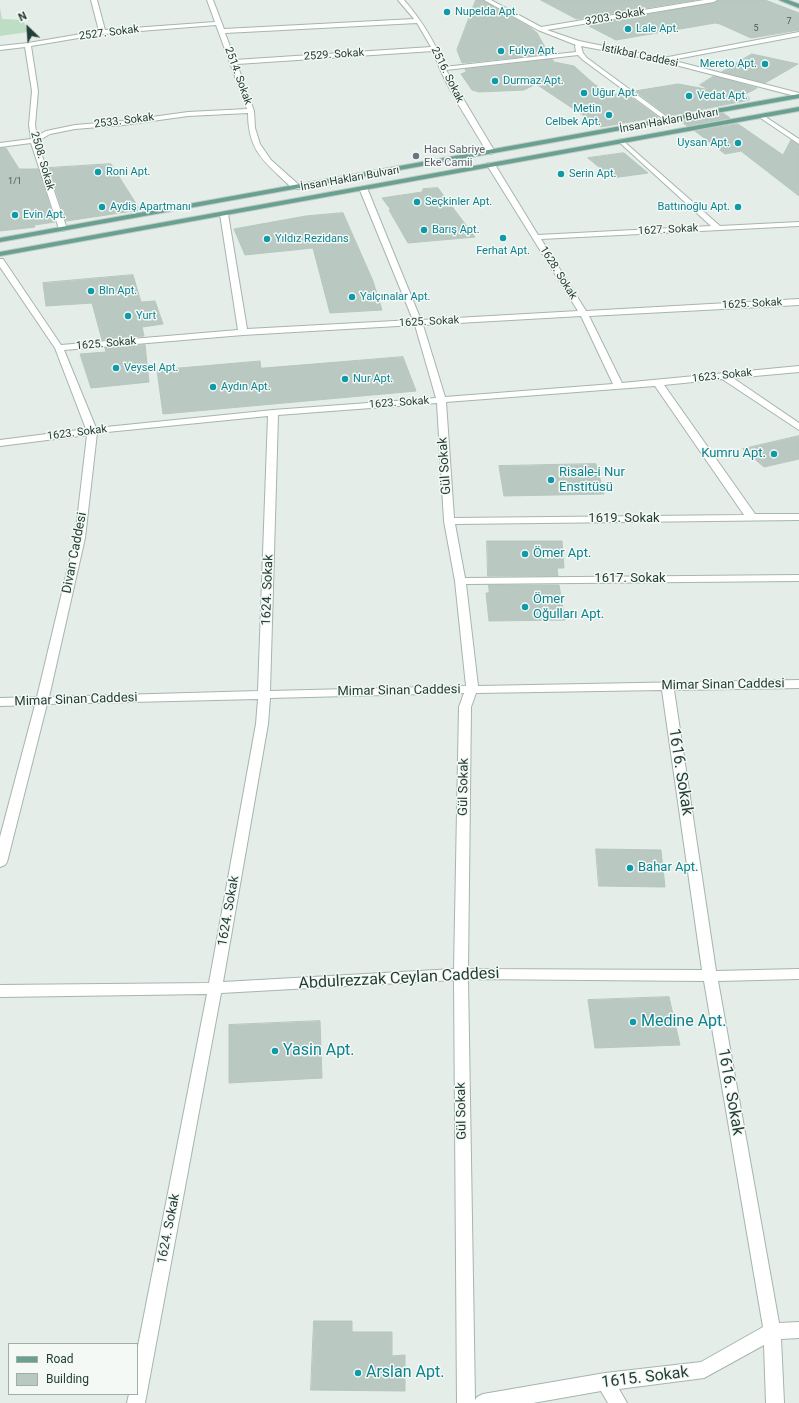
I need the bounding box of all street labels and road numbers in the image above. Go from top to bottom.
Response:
street label: 3203. Sokak [584,5,646,29]
street label: 2527. Sokak [78,23,140,43]
street label: İstikbal Caddesi [601,41,679,71]
street label: 2514. Sokak [221,45,255,107]
street label: 2516. Sokak [428,45,466,105]
street label: 2529. Sokak [303,46,365,64]
street label: İnsan Hakları Bulvarı [619,106,719,136]
street label: 2533. Sokak [93,111,155,131]
street label: 2508. Sokak [27,130,57,192]
street label: İnsan Hakları Bulvarı [300,164,400,194]
street label: 1627. Sokak [638,222,698,238]
street label: 1628. Sokak [536,244,580,302]
street label: 1625. Sokak [722,296,782,312]
street label: 1625. Sokak [399,314,459,330]
street label: 1625. Sokak [75,335,137,353]
street label: 1623. Sokak [691,366,753,386]
street label: 1623. Sokak [368,394,430,412]
street label: 1623. Sokak [46,423,108,443]
street label: Gül Sokak [435,437,455,495]
street label: Divan Caddesi [59,511,91,595]
street label: 1619. Sokak [588,511,660,527]
street label: 1624. Sokak [259,554,277,626]
street label: 1617. Sokak [594,571,666,587]
street label: Mimar Sinan Caddesi [661,676,785,694]
street label: Mimar Sinan Caddesi [337,682,461,700]
street label: Mimar Sinan Caddesi [14,690,138,710]
street label: 1616. Sokak [664,727,696,817]
street label: Gül Sokak [456,758,472,816]
street label: 1624. Sokak [215,875,243,947]
street label: Abdulrezzak Ceylan Caddesi [298,964,500,994]
street label: 1616. Sokak [713,1047,747,1137]
street label: Gül Sokak [454,1082,470,1140]
street label: 1624. Sokak [155,1193,183,1265]
street label: 1615. Sokak [600,1363,690,1393]

